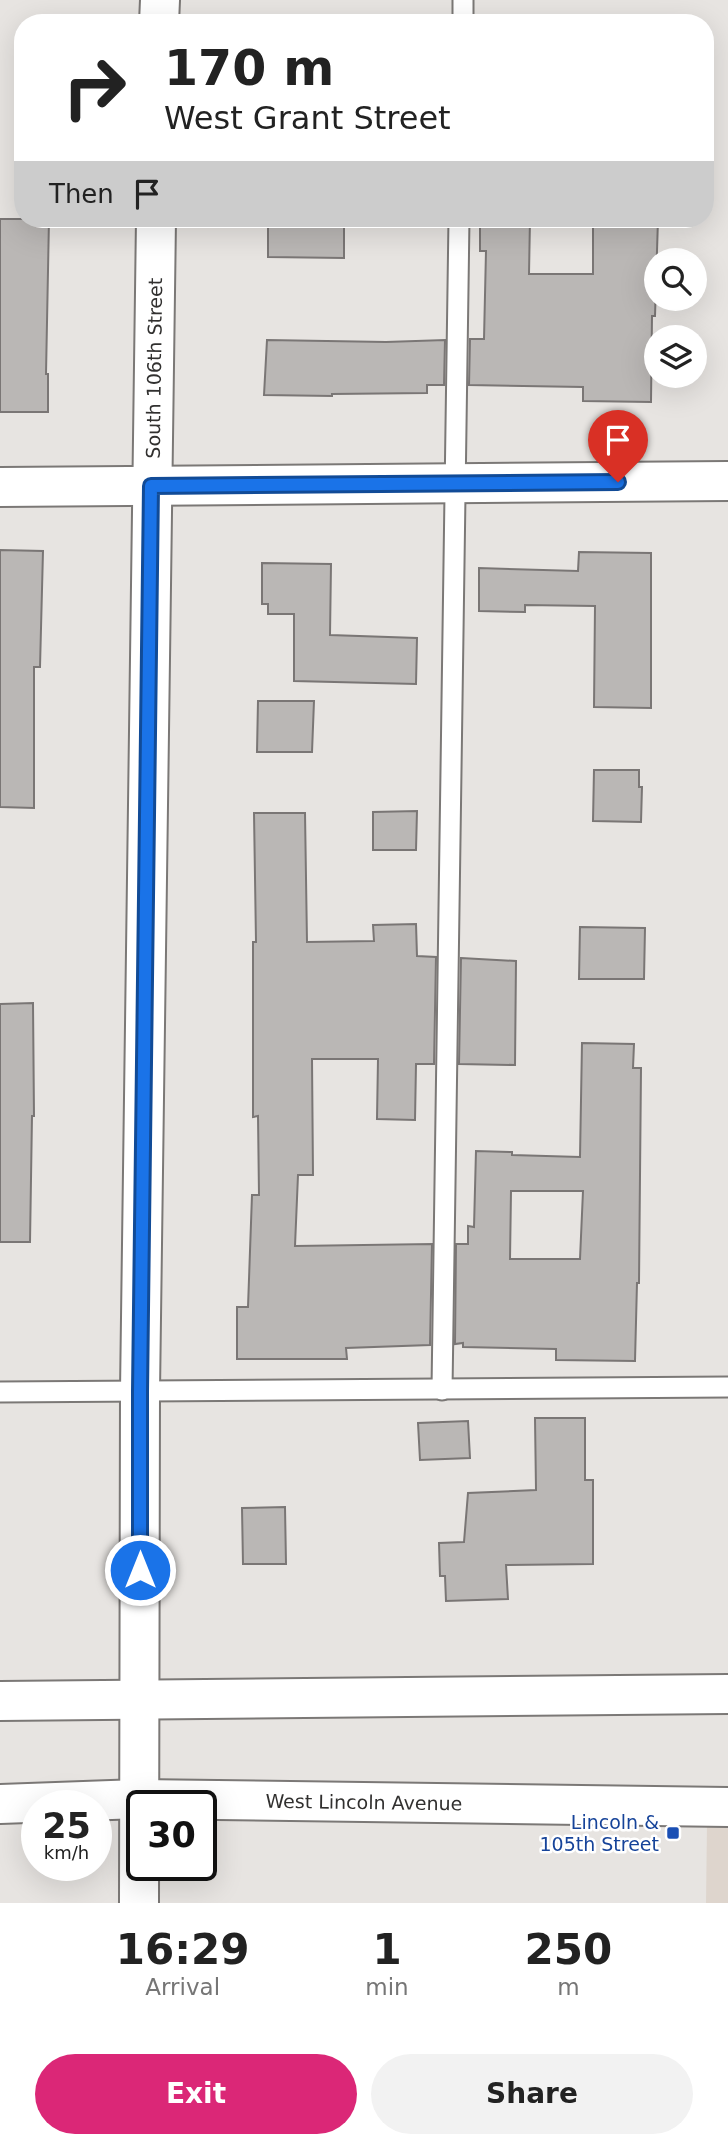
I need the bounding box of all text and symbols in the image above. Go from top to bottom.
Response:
text: 170 m [164,40,334,97]
icon: right [49,42,140,133]
text: West Grant Street [164,99,451,137]
icon: arrive [128,175,166,213]
text: Then [49,179,114,209]
map controls [644,248,707,388]
button: search [644,248,707,311]
street label: South 106th Street [142,278,166,459]
button: layers [644,325,707,388]
pin [588,410,648,482]
icon: arrive [599,421,637,459]
position arrow [103,1533,177,1607]
speed limit sign: 30 [126,1790,217,1881]
street label: West Lincoln Avenue [265,1790,462,1814]
text: 25 [42,1806,91,1846]
place label: Lincoln & 105th Street [539,1811,659,1855]
marker: Lincoln & 105th Street [665,1825,681,1841]
text: km/h [44,1842,89,1863]
text: 16:29 [116,1925,250,1974]
text: 1 [372,1925,402,1974]
text: 250 [525,1925,612,1974]
text: Arrival [145,1974,220,2000]
text: min [365,1974,409,2000]
text: m [557,1974,580,2000]
button: Exit [35,2054,357,2134]
button: Share [371,2054,693,2134]

